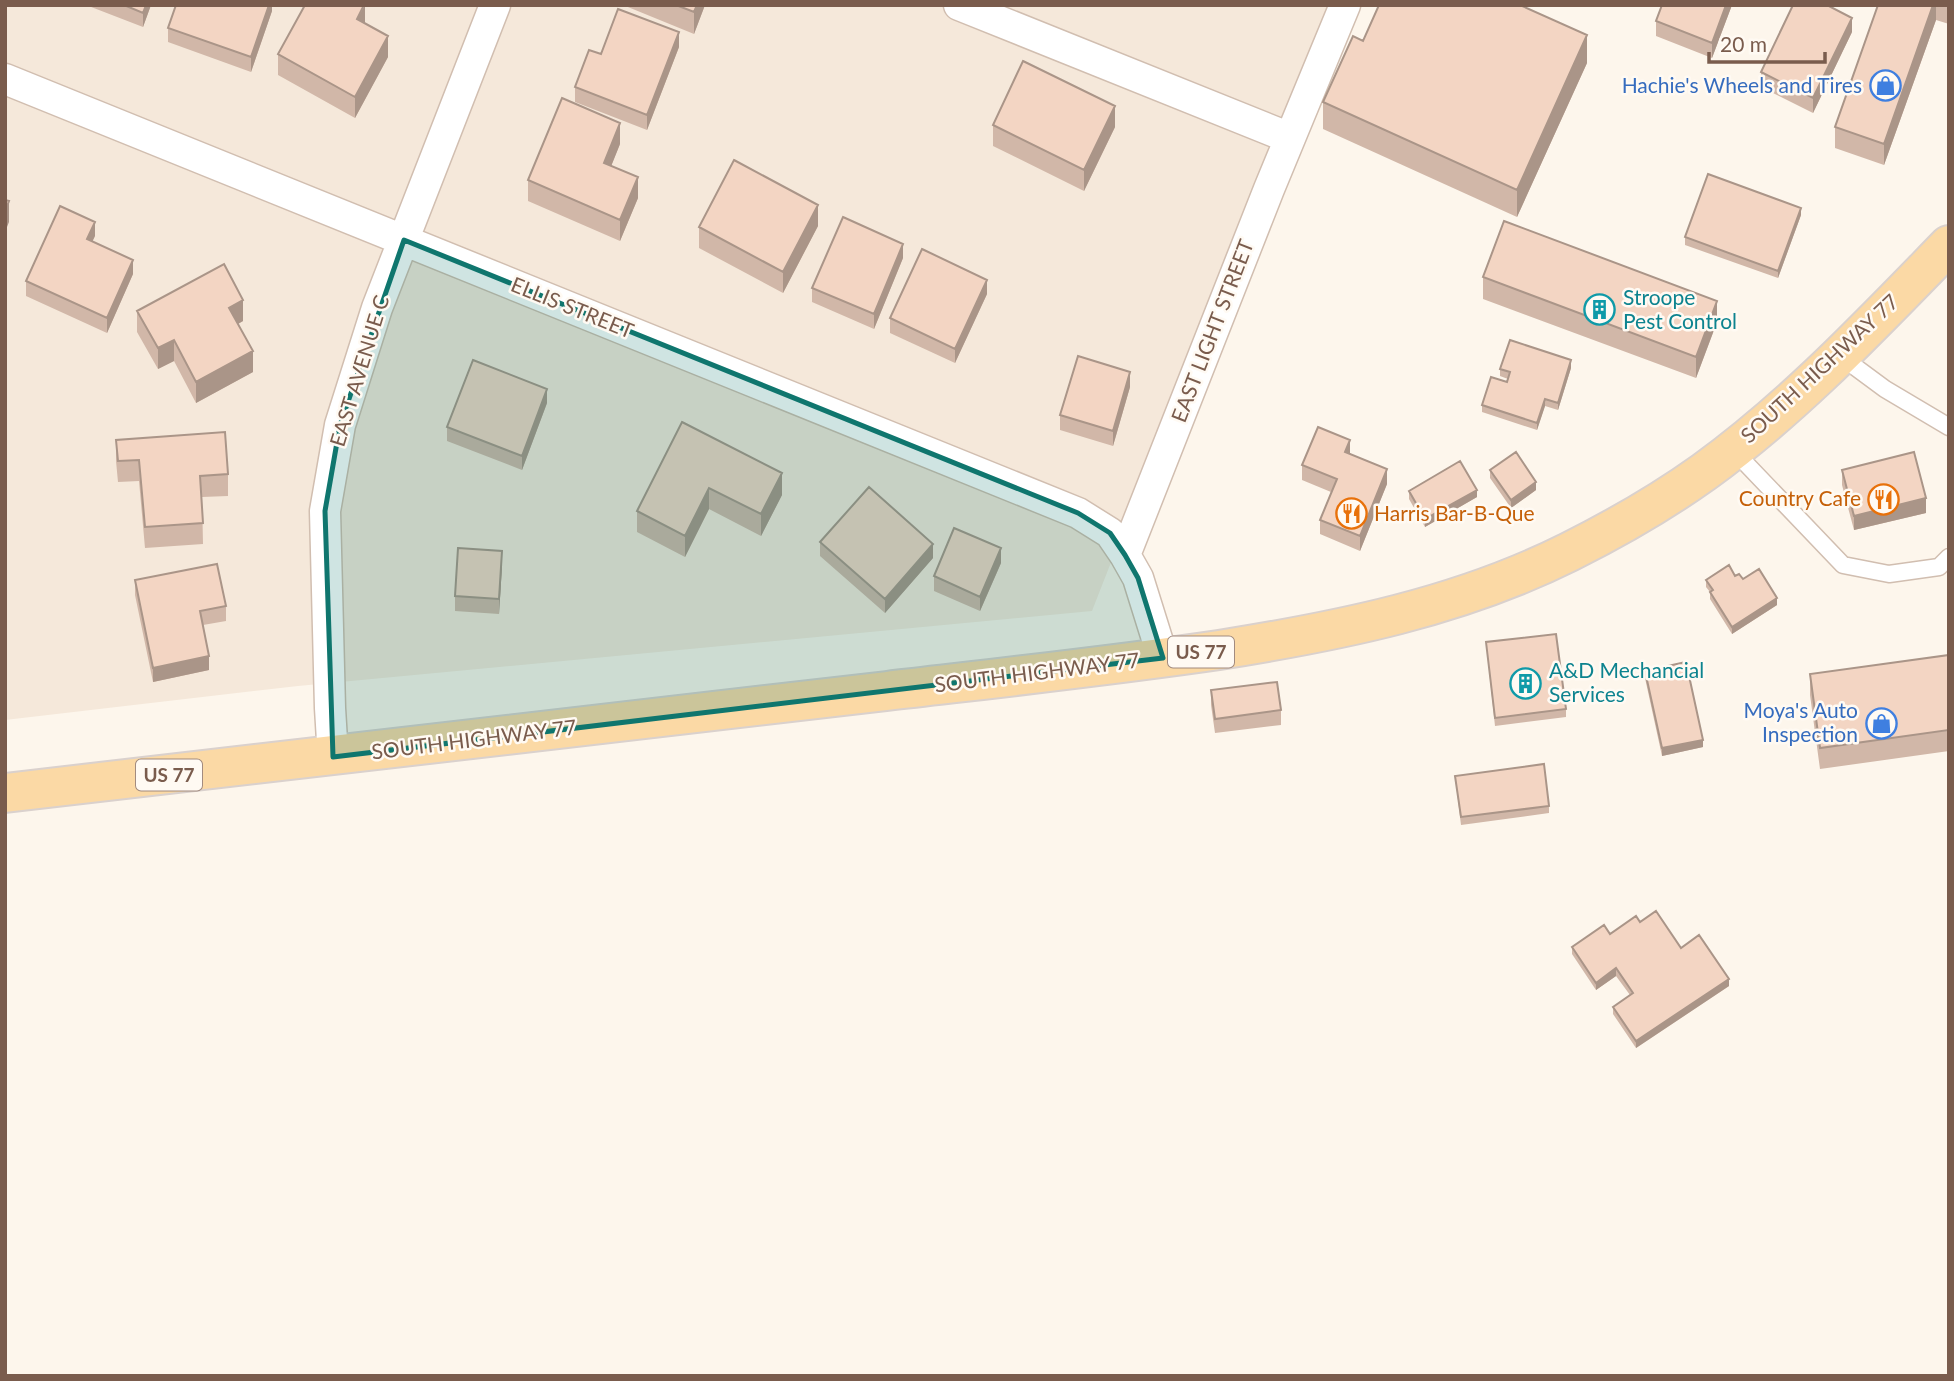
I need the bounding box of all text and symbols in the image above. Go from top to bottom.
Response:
scale bar [1709,21,1825,65]
text: 20 m [1720,31,1767,56]
shop icon: Hachie's Wheels and Tires [1868,69,1902,103]
place label: Hachie's Wheels and Tires [1622,72,1862,97]
street label: EAST LIGHT STREET [1165,235,1258,425]
street label: ELLIS STREET [508,271,638,343]
place label: Stroope Pest Control [1623,284,1737,333]
street label: SOUTH HIGHWAY 77 [1735,288,1903,447]
street label: EAST AVENUE C [324,292,393,449]
building icon: Stroope Pest Control [1583,293,1617,327]
restaurant icon: Country Cafe [1867,482,1901,516]
place label: Country Cafe [1739,485,1861,510]
restaurant icon: Harris Bar-B-Que [1334,497,1368,531]
place label: Harris Bar-B-Que [1374,500,1535,525]
road number: US 77 [1168,636,1234,667]
street label: SOUTH HIGHWAY 77 [933,647,1141,696]
place label: A&D Mechancial Services [1549,657,1704,706]
building icon: A&D Mechancial Services [1509,666,1543,700]
place label: Moya's Auto Inspection [1744,697,1858,746]
shop icon: Moya's Auto Inspection [1864,706,1898,740]
street label: SOUTH HIGHWAY 77 [370,714,578,763]
road number: US 77 [136,760,202,790]

